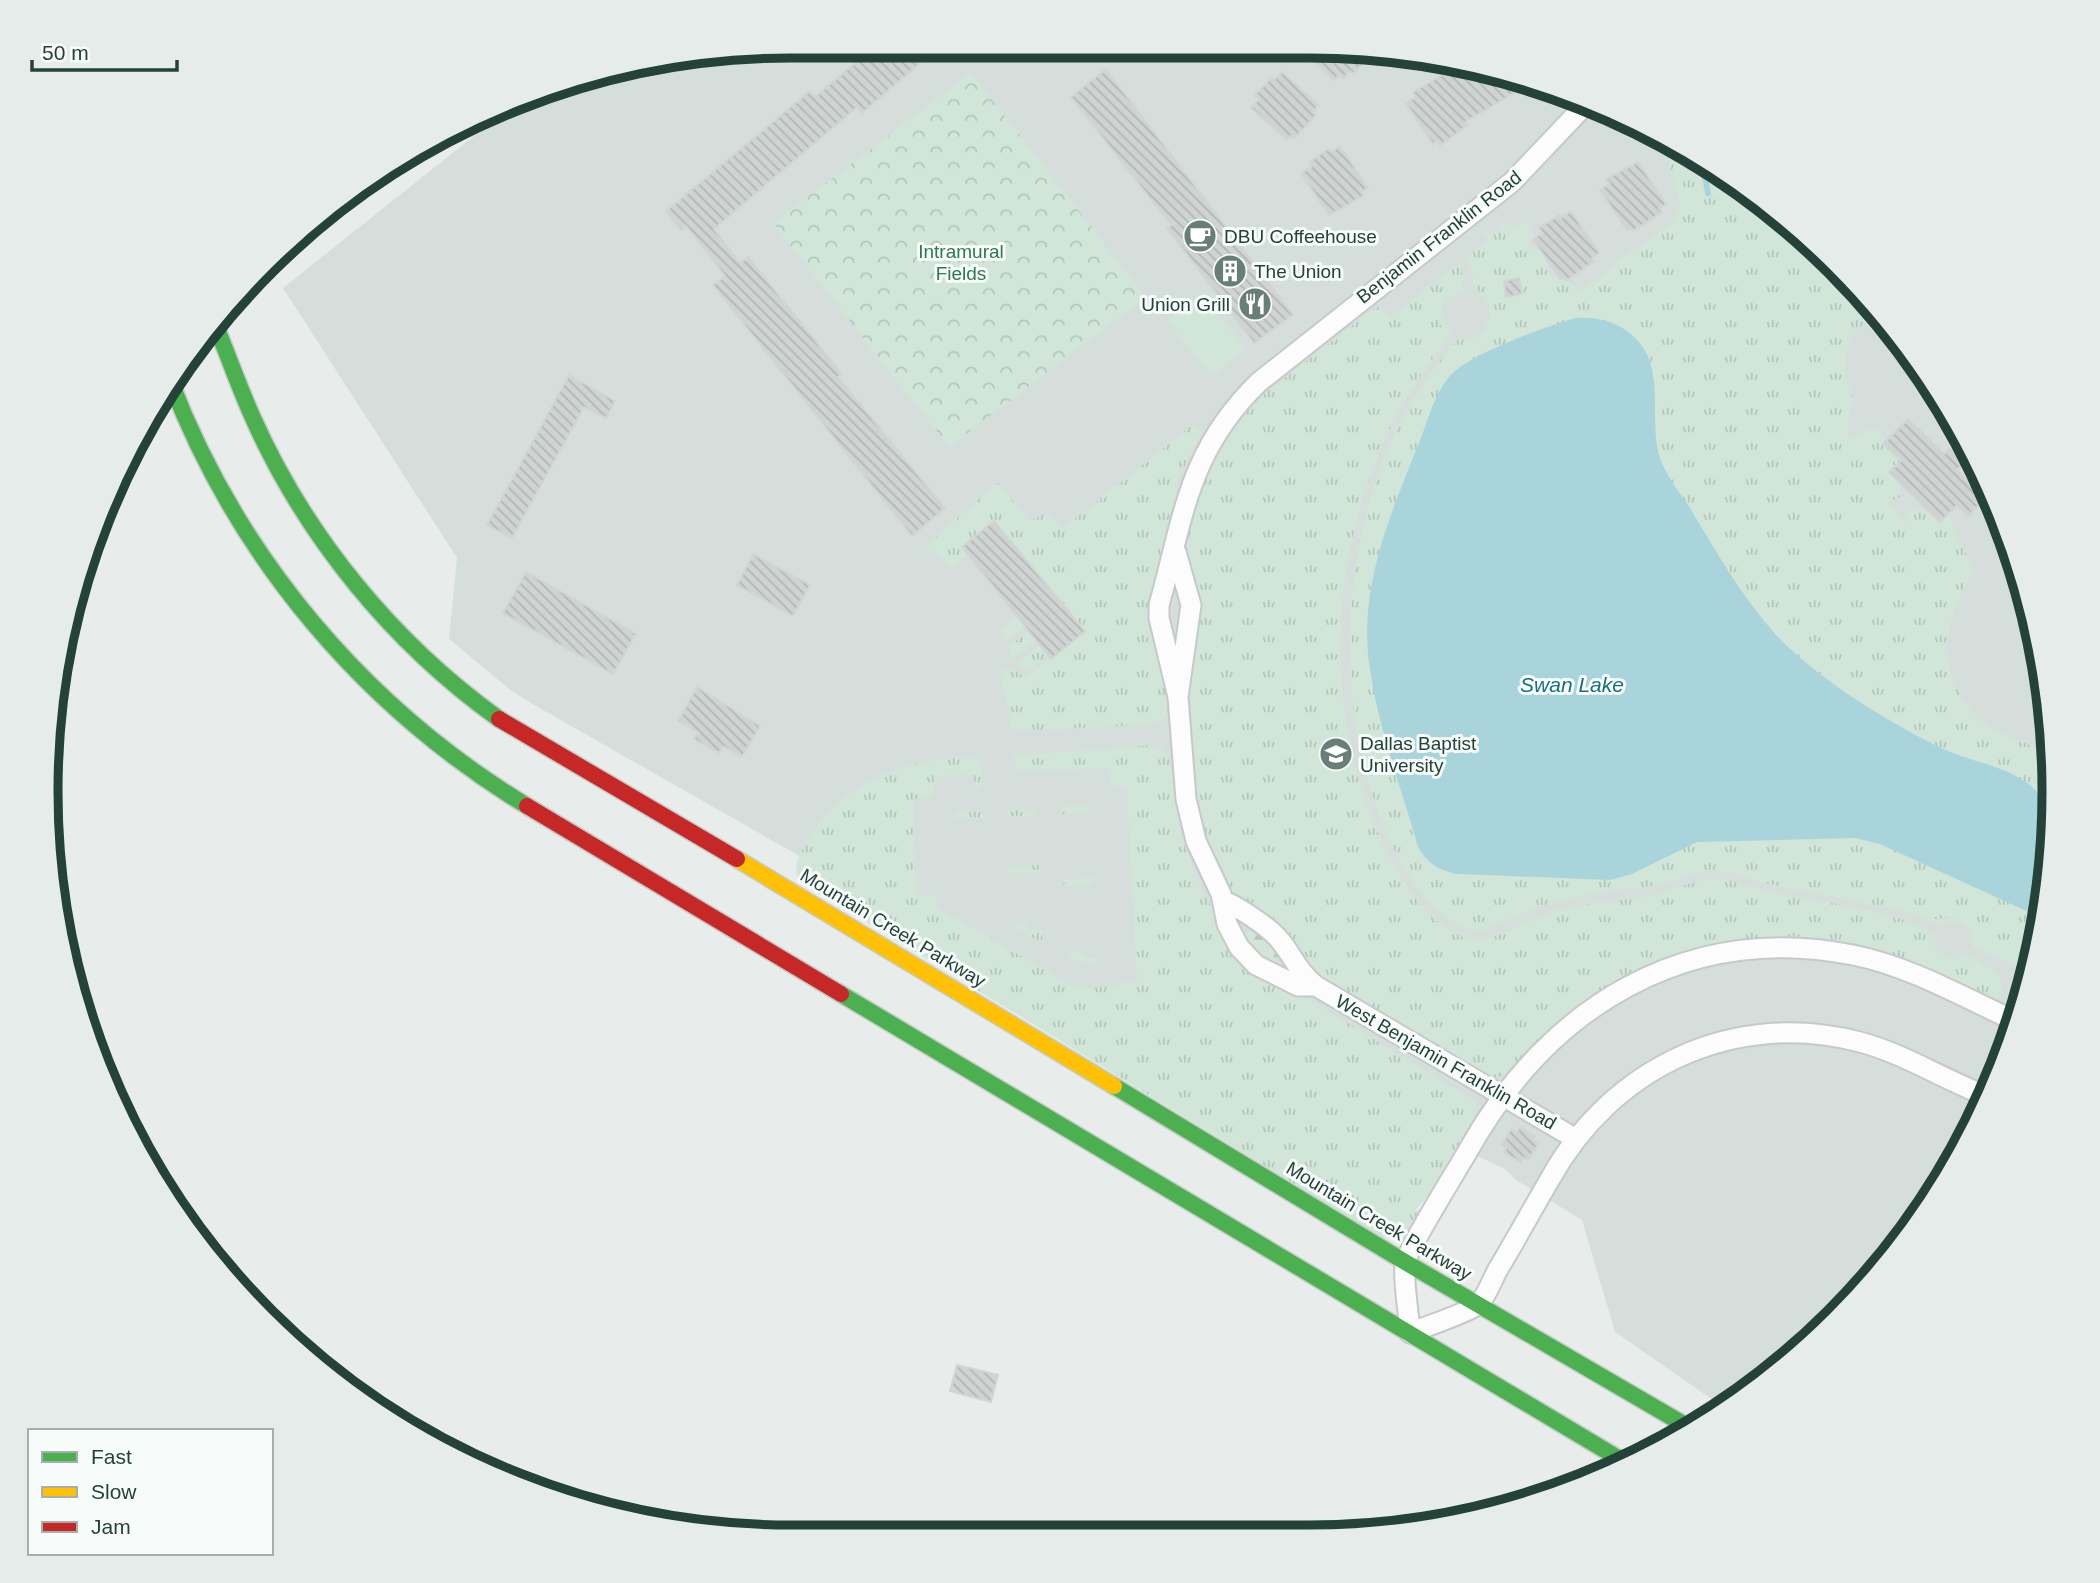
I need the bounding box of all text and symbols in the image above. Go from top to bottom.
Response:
scale bar [32,28,177,72]
text: 50 m [42,41,89,64]
street label: Benjamin Franklin Road [1353,166,1525,308]
cafe icon: DBU Coffeehouse [1181,217,1219,255]
place label: DBU Coffeehouse [1224,226,1377,247]
park label: Intramural Fields [918,241,1004,284]
building icon: The Union [1211,252,1249,290]
place label: The Union [1254,261,1342,282]
restaurant icon: Union Grill [1236,285,1274,323]
place label: Union Grill [1141,294,1230,315]
water label: Swan Lake [1520,673,1624,696]
place label: Dallas Baptist University [1360,733,1477,776]
school or university icon: Dallas Baptist University [1317,735,1355,773]
street label: Mountain Creek Parkway [797,864,990,992]
street label: West Benjamin Franklin Road [1332,990,1560,1134]
street label: Mountain Creek Parkway [1283,1157,1476,1285]
legend [28,1429,273,1555]
text: Fast [91,1445,132,1468]
text: Slow [91,1480,137,1503]
text: Jam [91,1515,131,1538]

